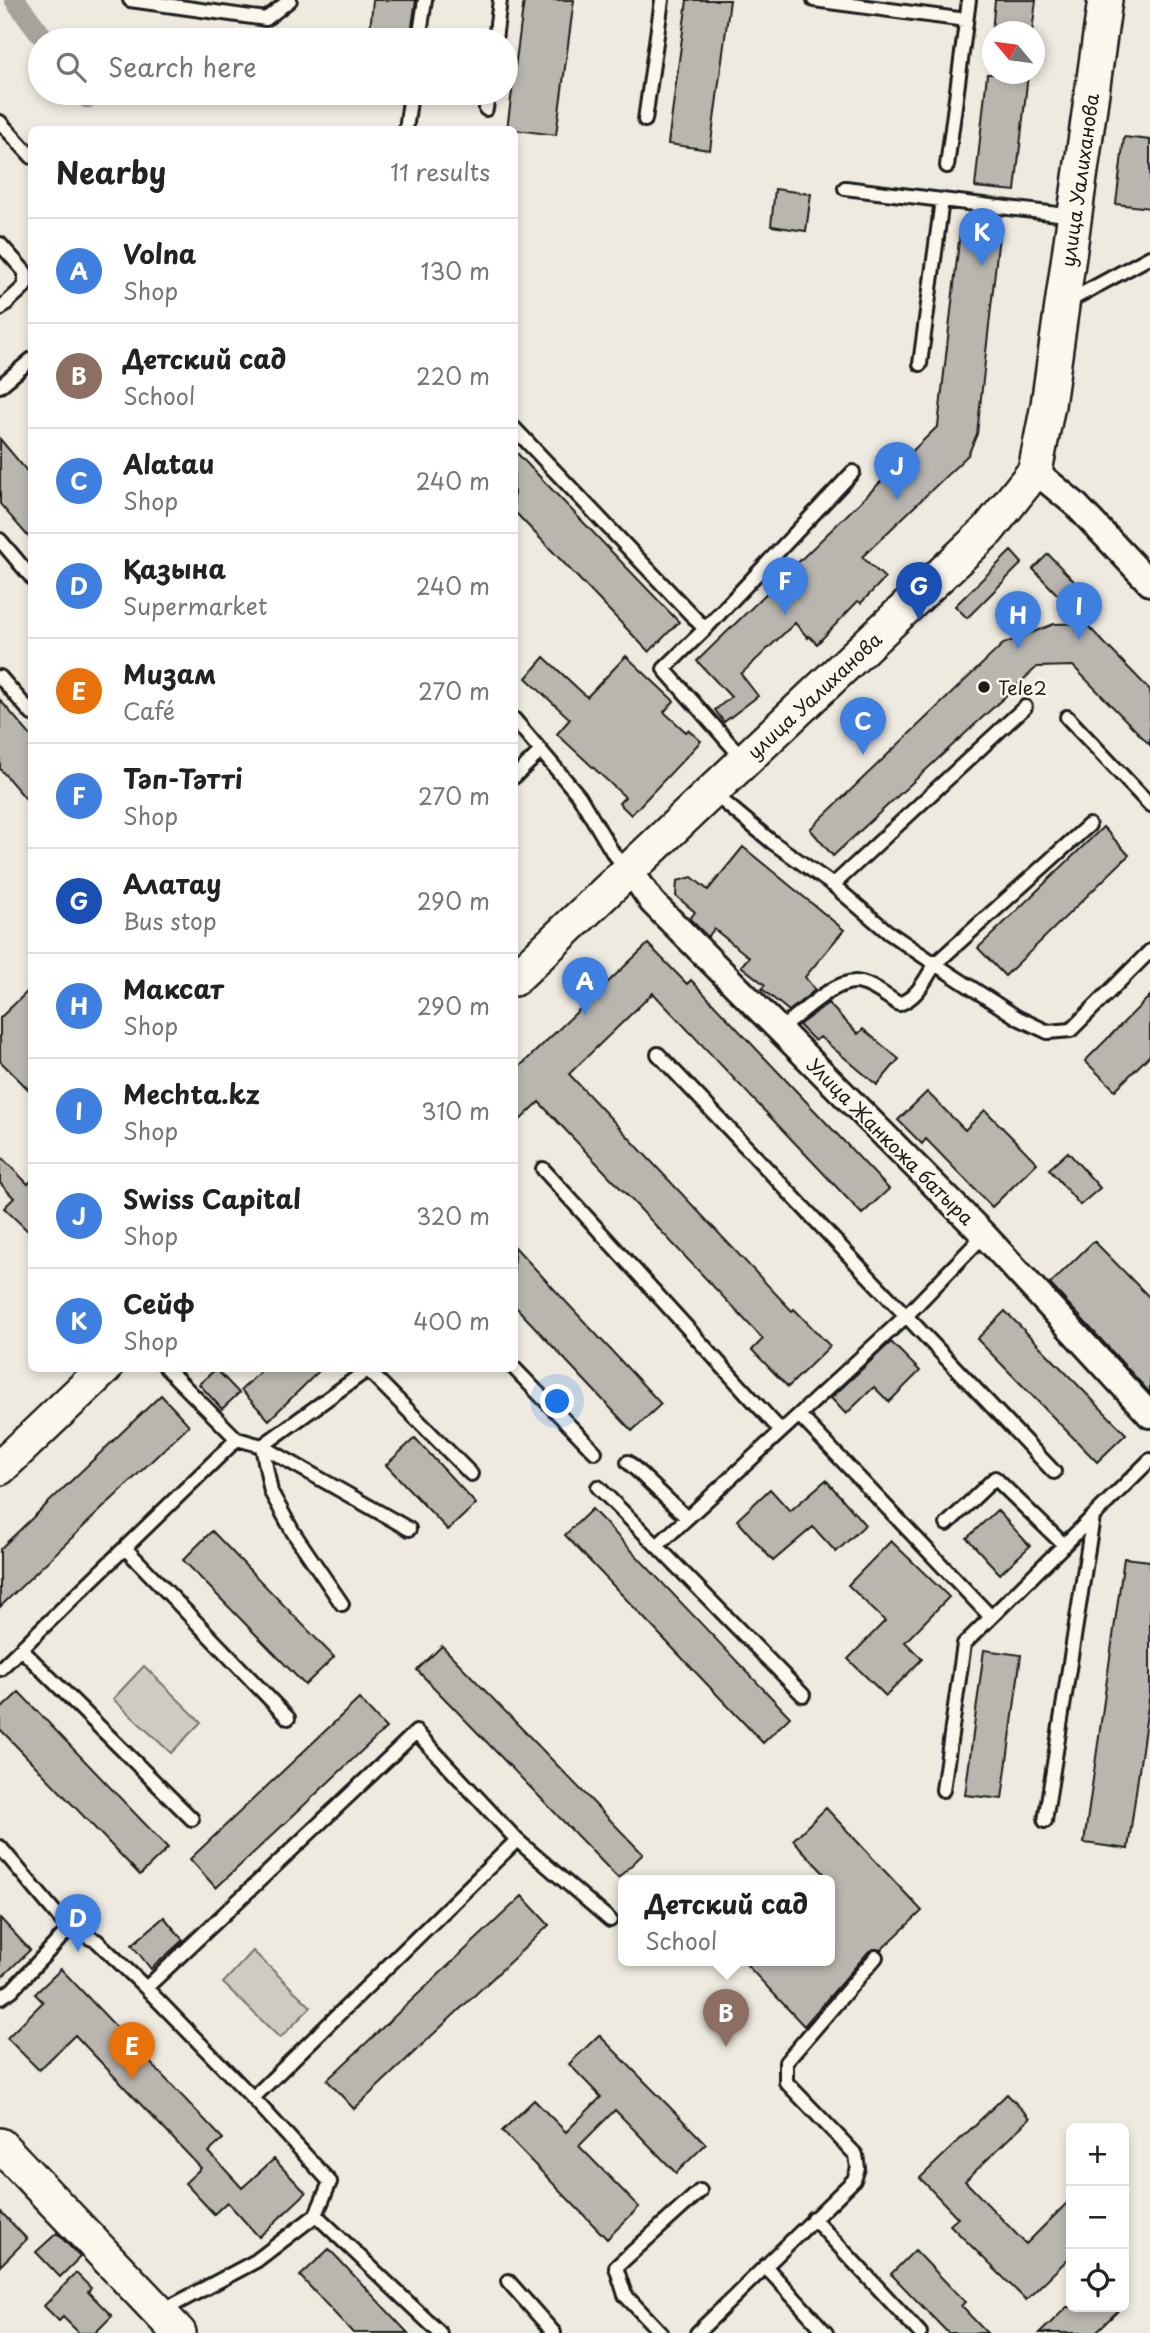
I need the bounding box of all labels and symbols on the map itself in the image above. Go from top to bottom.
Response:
north arrow [982,21,1045,84]
street label: улица Уалиханова [1053,91,1105,269]
pin: K [959,208,1005,266]
pin: J [874,442,920,500]
pin: F [762,557,808,615]
pin: G [896,562,942,620]
pin: I [1056,582,1102,640]
pin: H [995,591,1041,649]
street label: улица Уалиханова [740,625,888,765]
place label: Tele2 [998,673,1047,701]
marker: Tele2 [976,679,992,695]
pin: C [840,697,886,755]
pin: A [562,957,608,1015]
street label: Улица Жанкожа батыра [801,1051,981,1231]
your location [540,1384,574,1418]
pin: D [55,1894,101,1952]
pin: B [703,1989,749,2047]
pin: E [109,2022,155,2080]

